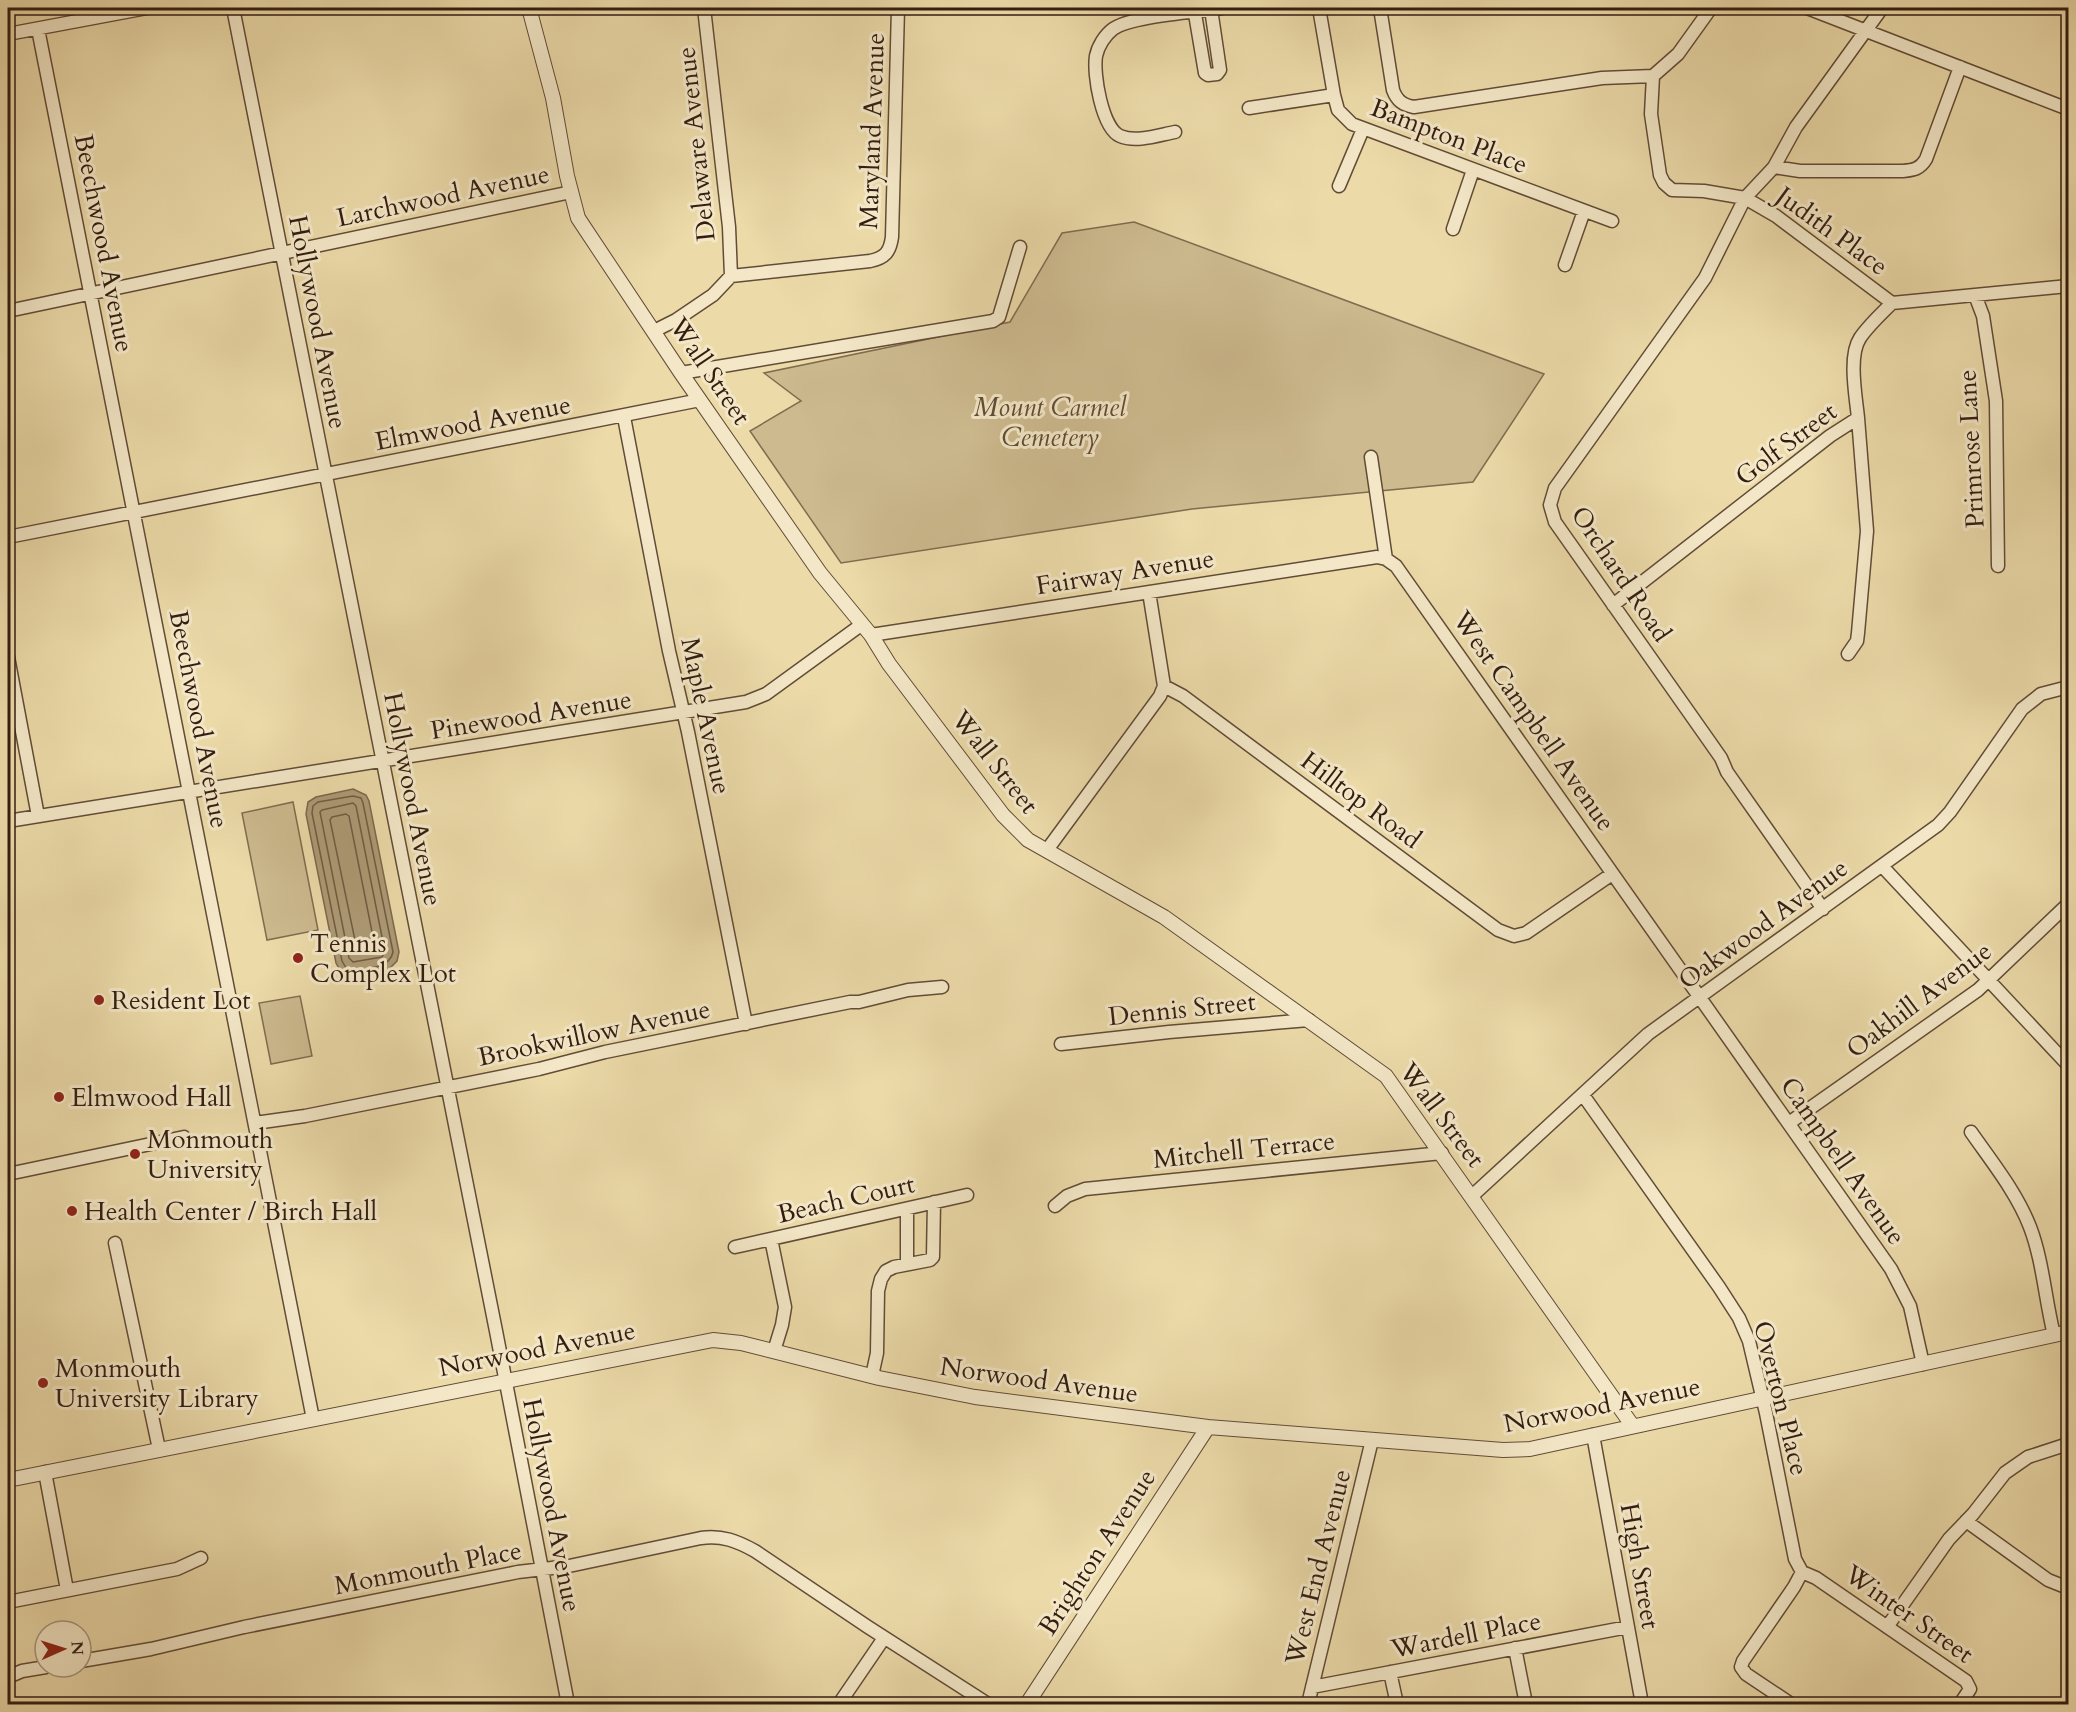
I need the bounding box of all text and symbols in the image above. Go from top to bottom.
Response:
street label: Maryland Avenue [851,32,893,230]
street label: Delaware Avenue [668,45,724,243]
street label: Bampton Place [1365,90,1533,182]
street label: Beechwood Avenue [66,131,142,355]
street label: Larchwood Avenue [333,156,553,236]
street label: Judith Place [1766,176,1895,284]
street label: Hollywood Avenue [280,212,356,432]
street label: Wall Street [661,310,759,432]
street label: Primrose Lane [1949,369,1993,529]
street label: Elmwood Avenue [372,387,574,459]
park label: Mount Carmel Cemetery [974,390,1127,455]
street label: Golf Street [1728,394,1844,494]
street label: Orchard Road [1563,499,1679,649]
street label: Fairway Avenue [1033,541,1217,603]
street label: West Campbell Avenue [1444,603,1623,838]
street label: Beechwood Avenue [161,607,237,831]
street label: Maple Avenue [672,634,740,798]
street label: Pinewood Avenue [428,682,634,748]
street label: Hollywood Avenue [375,689,451,909]
street label: Wall Street [943,702,1047,821]
street label: Hilltop Road [1294,743,1429,857]
street label: Oakwood Avenue [1671,851,1855,997]
place label: Tennis Complex Lot [310,926,456,991]
street label: Oakhill Avenue [1839,934,1999,1066]
marker: Tennis Complex Lot [291,951,305,965]
place label: Resident Lot [111,983,250,1018]
street label: Dennis Street [1107,984,1257,1034]
street label: Brookwillow Avenue [475,991,713,1075]
marker: Resident Lot [92,993,106,1007]
street label: Wall Street [1390,1055,1493,1175]
street label: Campbell Avenue [1772,1070,1914,1252]
place label: Elmwood Hall [71,1080,232,1115]
marker: Elmwood Hall [52,1090,66,1104]
place label: Monmouth University [147,1122,273,1187]
street label: Mitchell Terrace [1151,1123,1337,1177]
marker: Monmouth University [128,1147,142,1161]
street label: Beach Court [774,1166,918,1232]
place label: Health Center / Birch Hall [84,1194,377,1229]
marker: Health Center / Birch Hall [65,1204,79,1218]
street label: Norwood Avenue [436,1313,638,1385]
street label: Overton Place [1745,1317,1817,1479]
street label: Norwood Avenue [938,1349,1140,1411]
place label: Monmouth University Library [55,1351,259,1416]
street label: Norwood Avenue [1501,1369,1703,1441]
marker: Monmouth University Library [36,1376,50,1390]
street label: Hollywood Avenue [514,1395,590,1615]
street label: Brighton Avenue [1030,1462,1164,1642]
street label: West End Avenue [1277,1466,1359,1669]
street label: High Street [1612,1500,1668,1632]
street label: Monmouth Place [331,1533,525,1603]
street label: Winter Street [1837,1556,1980,1671]
street label: Wardell Place [1387,1603,1544,1667]
north arrow [33,1619,93,1679]
text: N [66,1641,88,1656]

